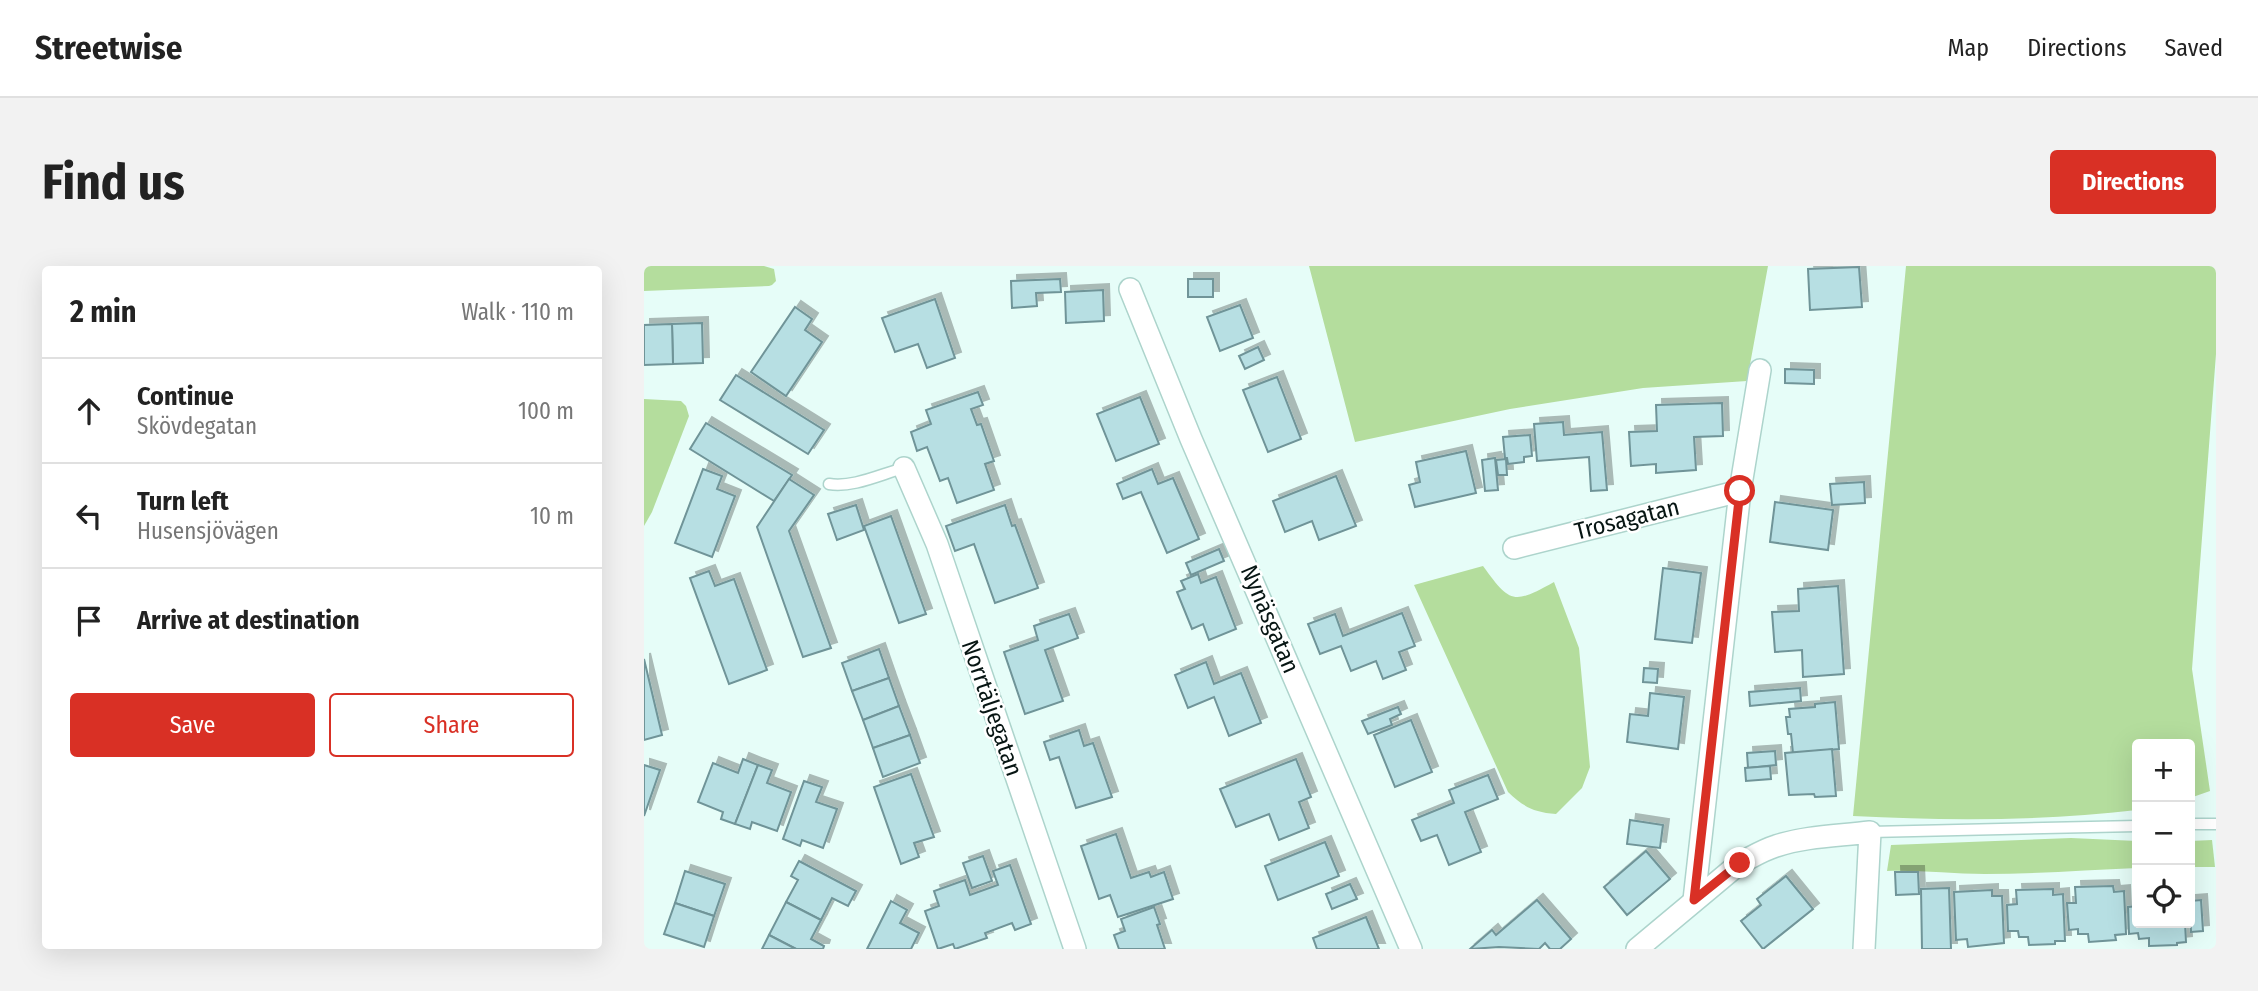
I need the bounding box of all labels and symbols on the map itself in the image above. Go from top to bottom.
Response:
route start [1724,475,1755,506]
street label: Trosagatan [1572,492,1682,546]
street label: Nynäsgatan [1235,561,1305,677]
street label: Norrtäljegatan [956,636,1028,780]
route end [1724,847,1755,878]

